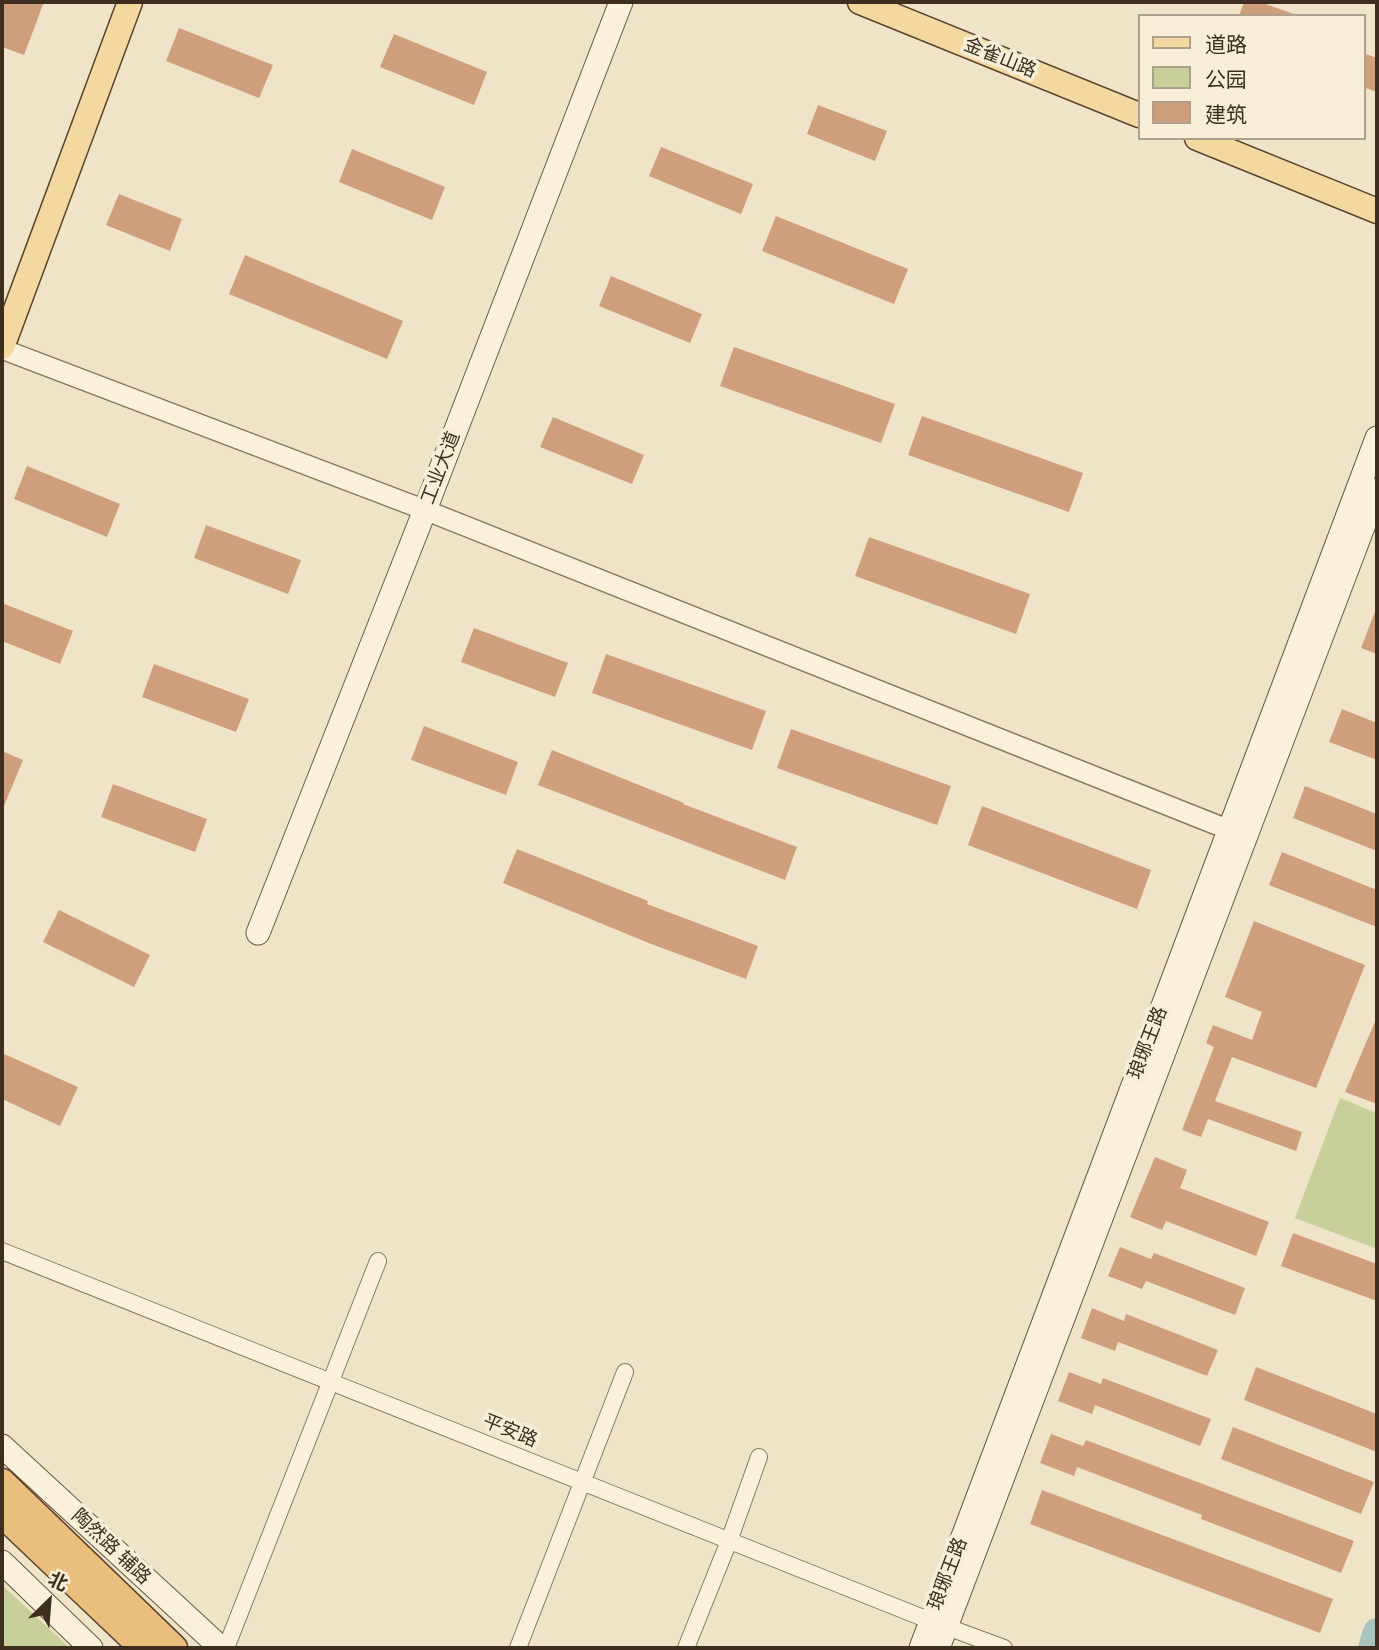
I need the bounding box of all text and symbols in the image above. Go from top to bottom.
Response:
legend [1138,14,1365,140]
street label: 金雀山路 [960,33,1040,83]
text: 道路 [1205,33,1247,57]
text: 公园 [1205,68,1247,92]
text: 建筑 [1205,103,1247,127]
street label: 工业大道 [417,428,465,508]
street label: 琅琊王路 [1124,1003,1172,1083]
street label: 平安路 [479,1410,541,1452]
street label: 陶然路 辅路 [67,1505,155,1589]
street label: 琅琊王路 [924,1534,972,1614]
north arrow [14,1566,84,1636]
text: 北 [45,1567,72,1596]

